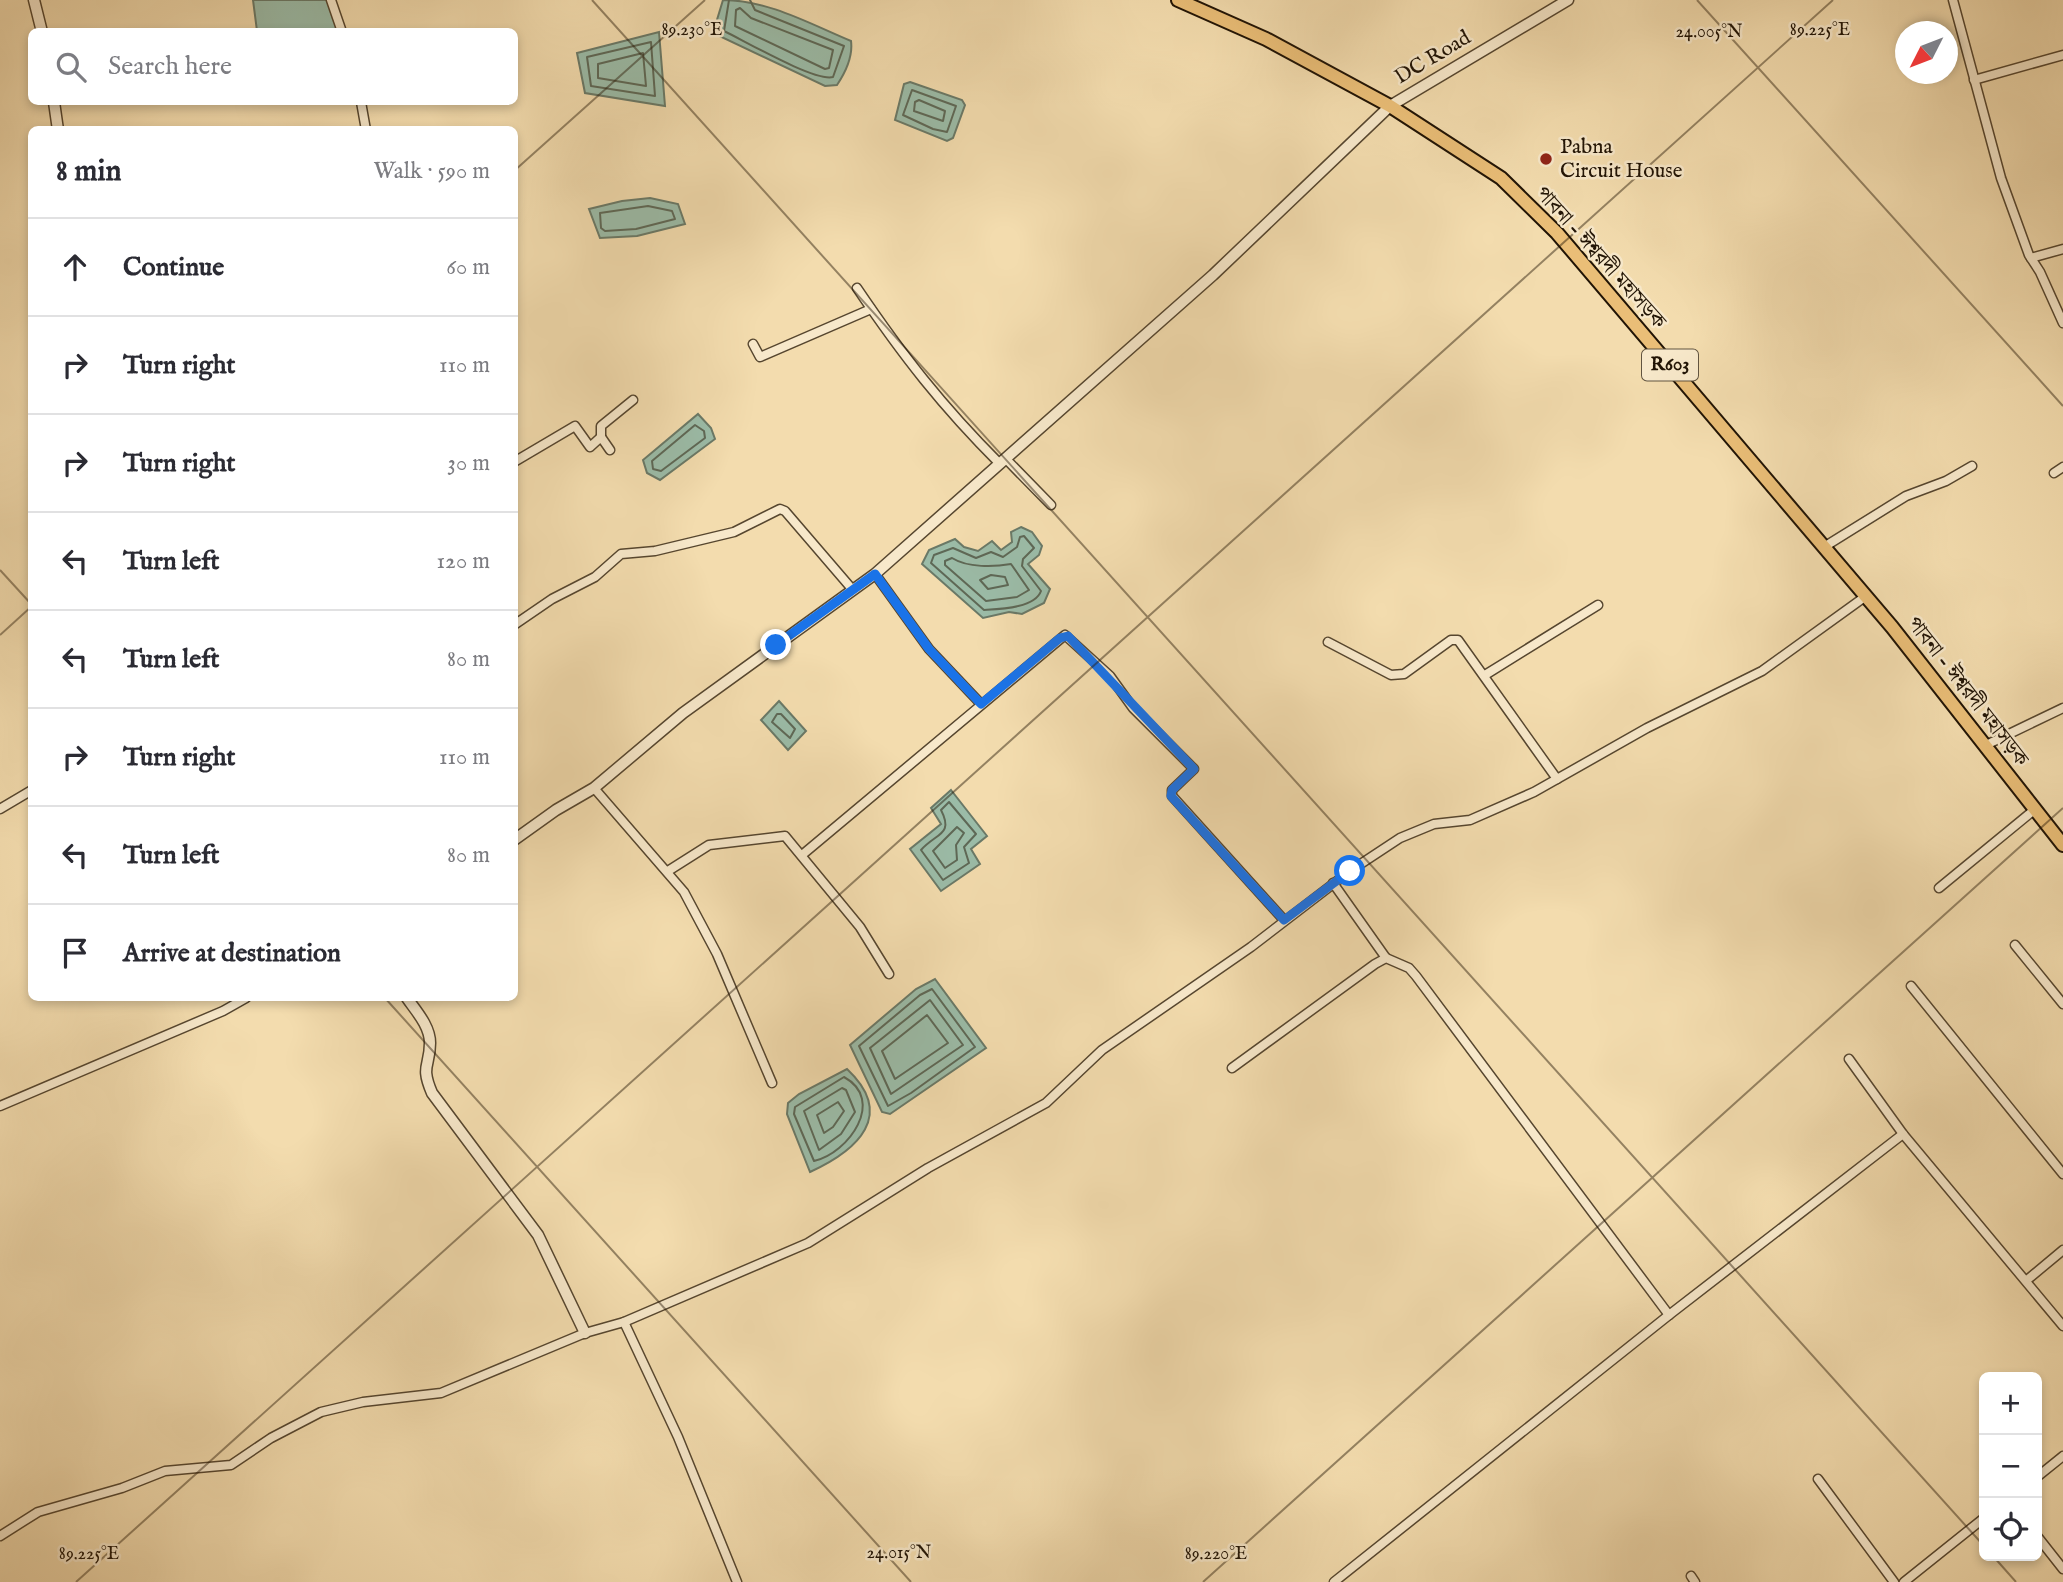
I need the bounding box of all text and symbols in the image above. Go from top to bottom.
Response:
text: 89.230°E [662,19,722,42]
text: 89.225°E [1790,19,1850,42]
text: 24.005°N [1675,21,1743,44]
north arrow [1895,21,1958,84]
street label: DC Road [1390,24,1477,91]
search box [28,28,518,105]
icon: search [52,48,90,86]
text: Search here [108,50,232,83]
place label: Pabna Circuit House [1560,134,1683,185]
marker: Pabna Circuit House [1538,151,1554,167]
text: 8 min [56,153,122,191]
text: Walk · 590 m [373,157,490,186]
street label: পাবনা - ঈশ্বরদী মহাসড়ক [1529,180,1673,336]
icon: ahead [56,248,94,286]
text: Continue [123,251,224,284]
text: 60 m [446,253,490,282]
icon: right [56,346,94,384]
text: Turn right [123,349,236,382]
road number: R603 [1642,350,1698,380]
text: 110 m [439,351,490,380]
icon: right [56,444,94,482]
text: Turn right [123,447,236,480]
text: 30 m [447,449,490,478]
icon: left [56,542,94,580]
text: Turn left [123,545,220,578]
text: 120 m [437,547,490,576]
street label: পাবনা - ঈশ্বরদী মহাসড়ক [1900,611,2035,773]
route end [760,629,791,660]
icon: left [56,640,94,678]
text: Turn left [123,643,220,676]
text: 80 m [447,645,490,674]
icon: right [56,738,94,776]
text: Turn right [123,741,236,774]
text: 110 m [439,743,490,772]
icon: left [56,836,94,874]
text: Turn left [123,839,220,872]
text: 80 m [447,841,490,870]
route start [1334,855,1365,886]
icon: arrive [56,934,94,972]
text: Arrive at destination [123,937,341,970]
map controls [1979,1372,2042,1561]
button: + [1979,1372,2042,1435]
button: − [1979,1435,2042,1498]
button: locate [1979,1498,2042,1561]
text: 24.015°N [867,1542,932,1565]
text: 89.225°E [59,1543,119,1566]
text: 89.220°E [1185,1543,1247,1566]

